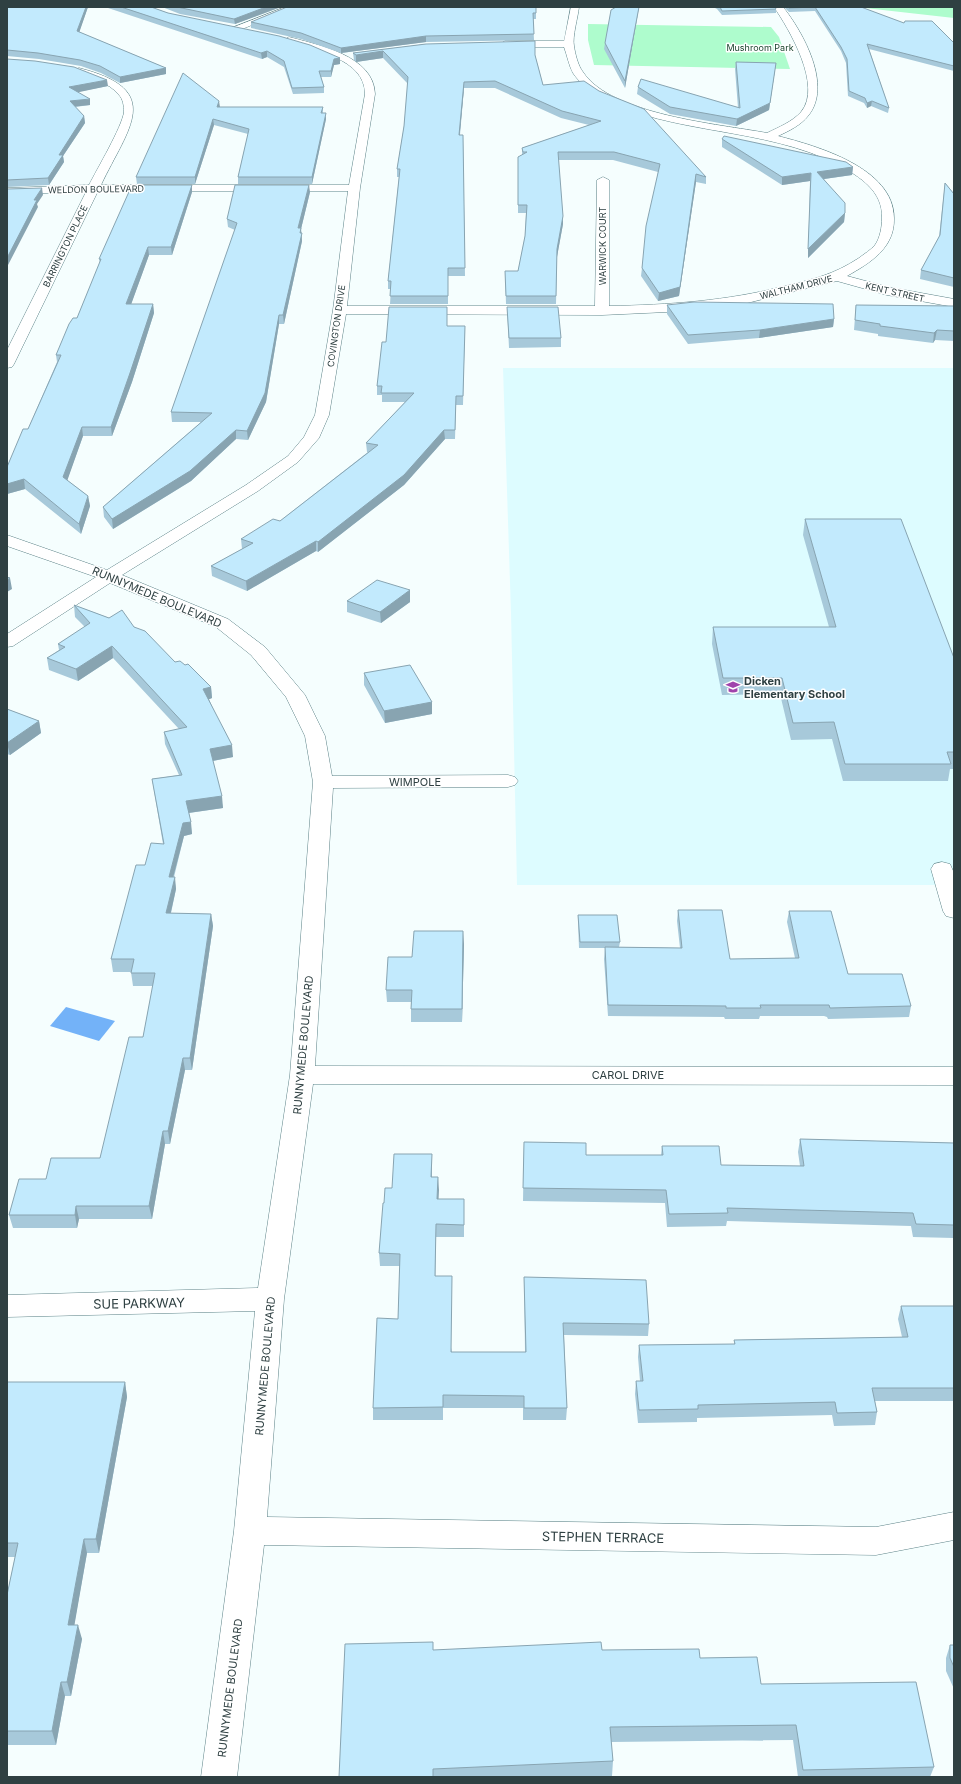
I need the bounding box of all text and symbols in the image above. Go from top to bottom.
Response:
park label: Mushroom Park [726,42,794,53]
street label: WELDON BOULEVARD [48,183,144,195]
street label: BARRINGTON PLACE [40,203,90,289]
street label: WARWICK COURT [597,207,608,285]
street label: WALTHAM DRIVE [759,273,833,301]
street label: KENT STREET [864,280,926,304]
street label: COVINGTON DRIVE [325,284,347,368]
street label: RUNNYMEDE BOULEVARD [90,563,224,631]
place label: Dicken Elementary School [744,674,845,701]
school or university icon: Dicken Elementary School [725,679,741,695]
street label: WIMPOLE [389,775,441,789]
street label: RUNNYMEDE BOULEVARD [290,975,316,1115]
street label: CAROL DRIVE [592,1068,664,1082]
street label: SUE PARKWAY [93,1294,185,1312]
street label: RUNNYMEDE BOULEVARD [252,1296,278,1436]
street label: STEPHEN TERRACE [542,1528,664,1546]
street label: RUNNYMEDE BOULEVARD [215,1618,245,1758]

